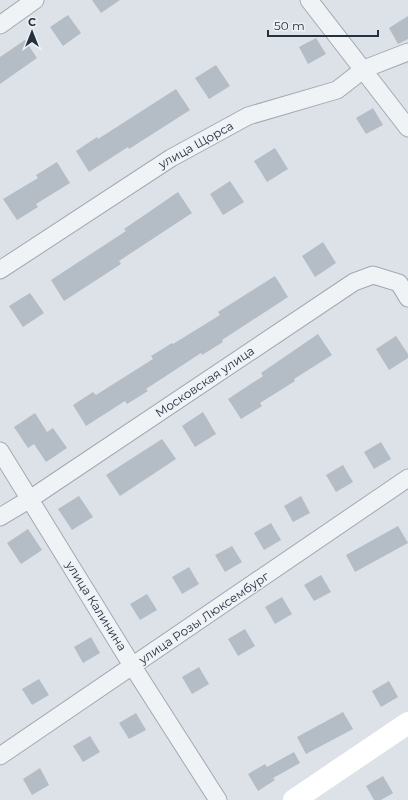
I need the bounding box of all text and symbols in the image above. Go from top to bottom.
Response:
north arrow [12,12,52,52]
scale bar [268,12,378,38]
text: С [28,15,36,29]
text: 50 m [274,18,305,33]
street label: улица Щорса [155,118,236,172]
street label: Московская улица [152,343,257,420]
street label: улица Калинина [62,557,130,653]
street label: улица Розы Люксембург [135,568,272,667]

